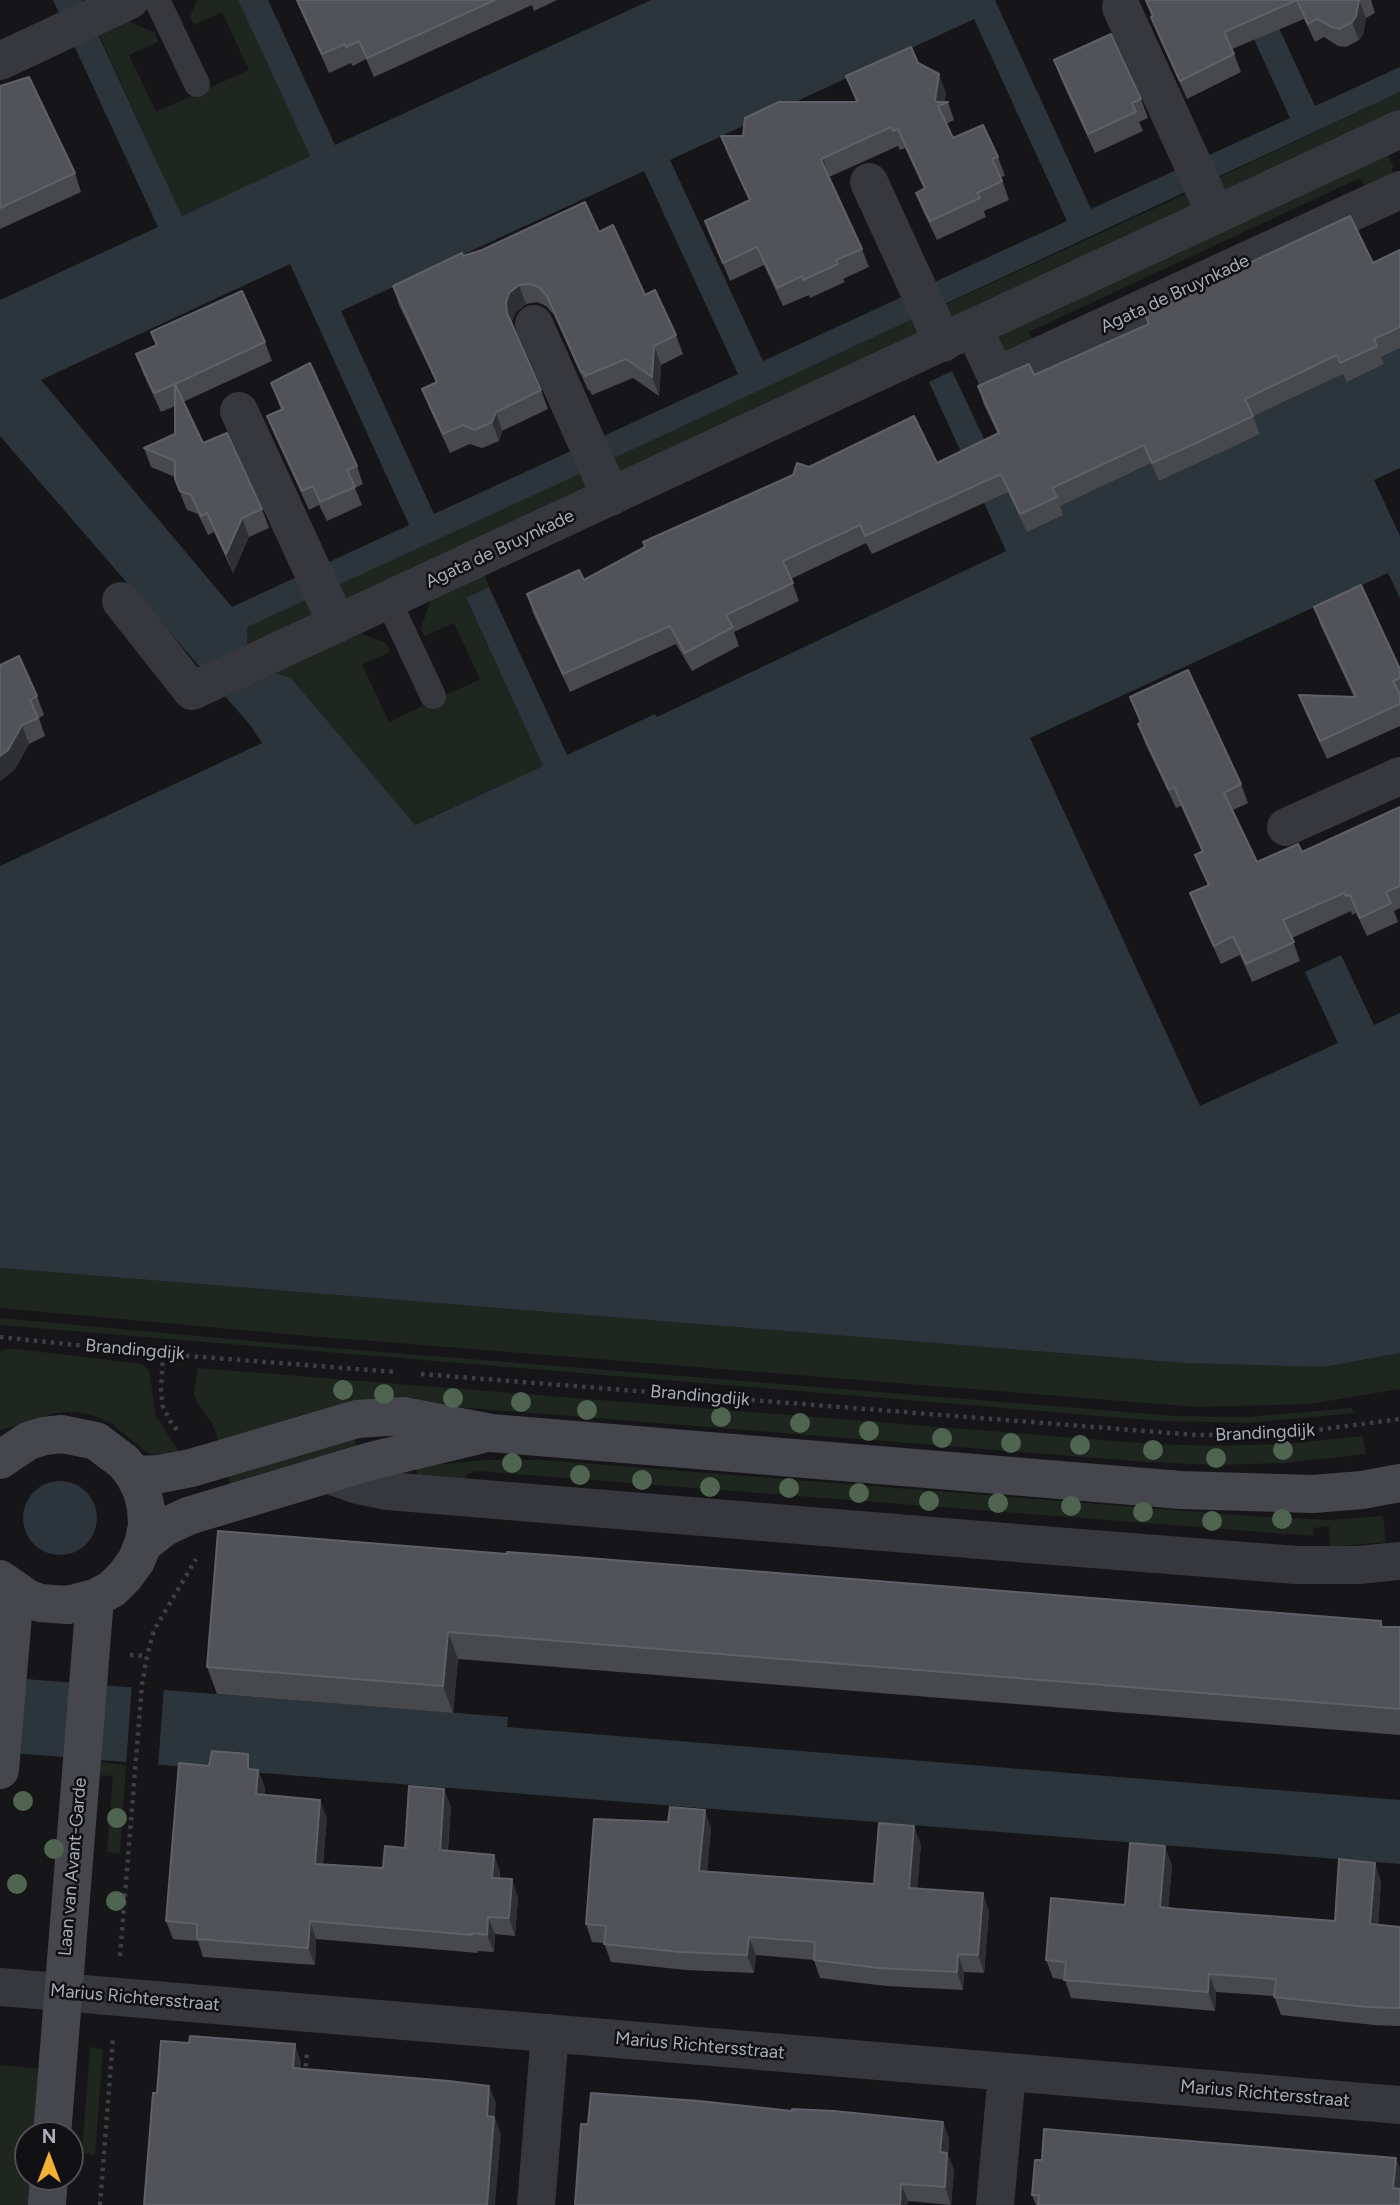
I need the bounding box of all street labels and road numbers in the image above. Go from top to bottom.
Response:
street label: Agata de Bruynkade [1097,250,1253,338]
street label: Agata de Bruynkade [422,505,578,593]
street label: Brandingdijk [84,1335,186,1365]
street label: Brandingdijk [649,1381,751,1411]
street label: Brandingdijk [1215,1420,1315,1446]
street label: Laan van Avant-Garde [54,1777,92,1957]
street label: Marius Richtersstraat [49,1980,221,2016]
street label: Marius Richtersstraat [614,2028,786,2064]
street label: Marius Richtersstraat [1179,2076,1351,2112]

